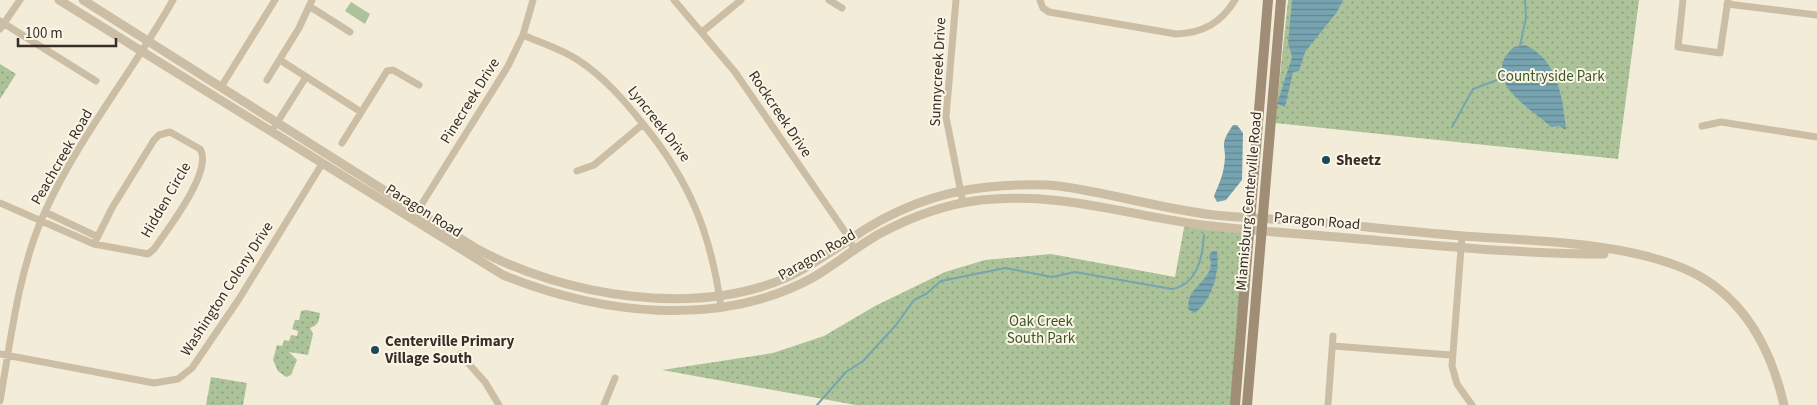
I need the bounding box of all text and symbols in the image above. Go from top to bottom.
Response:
scale bar [18,15,115,47]
street label: Sunnycreek Drive [925,17,951,127]
text: 100 m [25,23,63,44]
street label: Pinecreek Drive [435,54,505,148]
park label: Countryside Park [1497,66,1605,87]
street label: Rockcreek Drive [743,67,817,161]
street label: Lyncreek Drive [623,81,695,167]
street label: Peachcreek Road [26,105,98,209]
street label: Miamisburg Centerville Road [1231,111,1267,291]
place label: Sheetz [1336,150,1381,171]
marker: Sheetz [1320,154,1332,166]
street label: Hidden Circle [136,158,196,242]
street label: Paragon Road [382,179,466,243]
street label: Paragon Road [1273,207,1361,235]
street label: Washington Colony Drive [176,218,278,360]
street label: Paragon Road [774,224,860,286]
park label: Oak Creek South Park [1007,311,1076,349]
place label: Centerville Primary Village South [384,331,515,369]
marker: Centerville Primary Village South [369,344,381,356]

